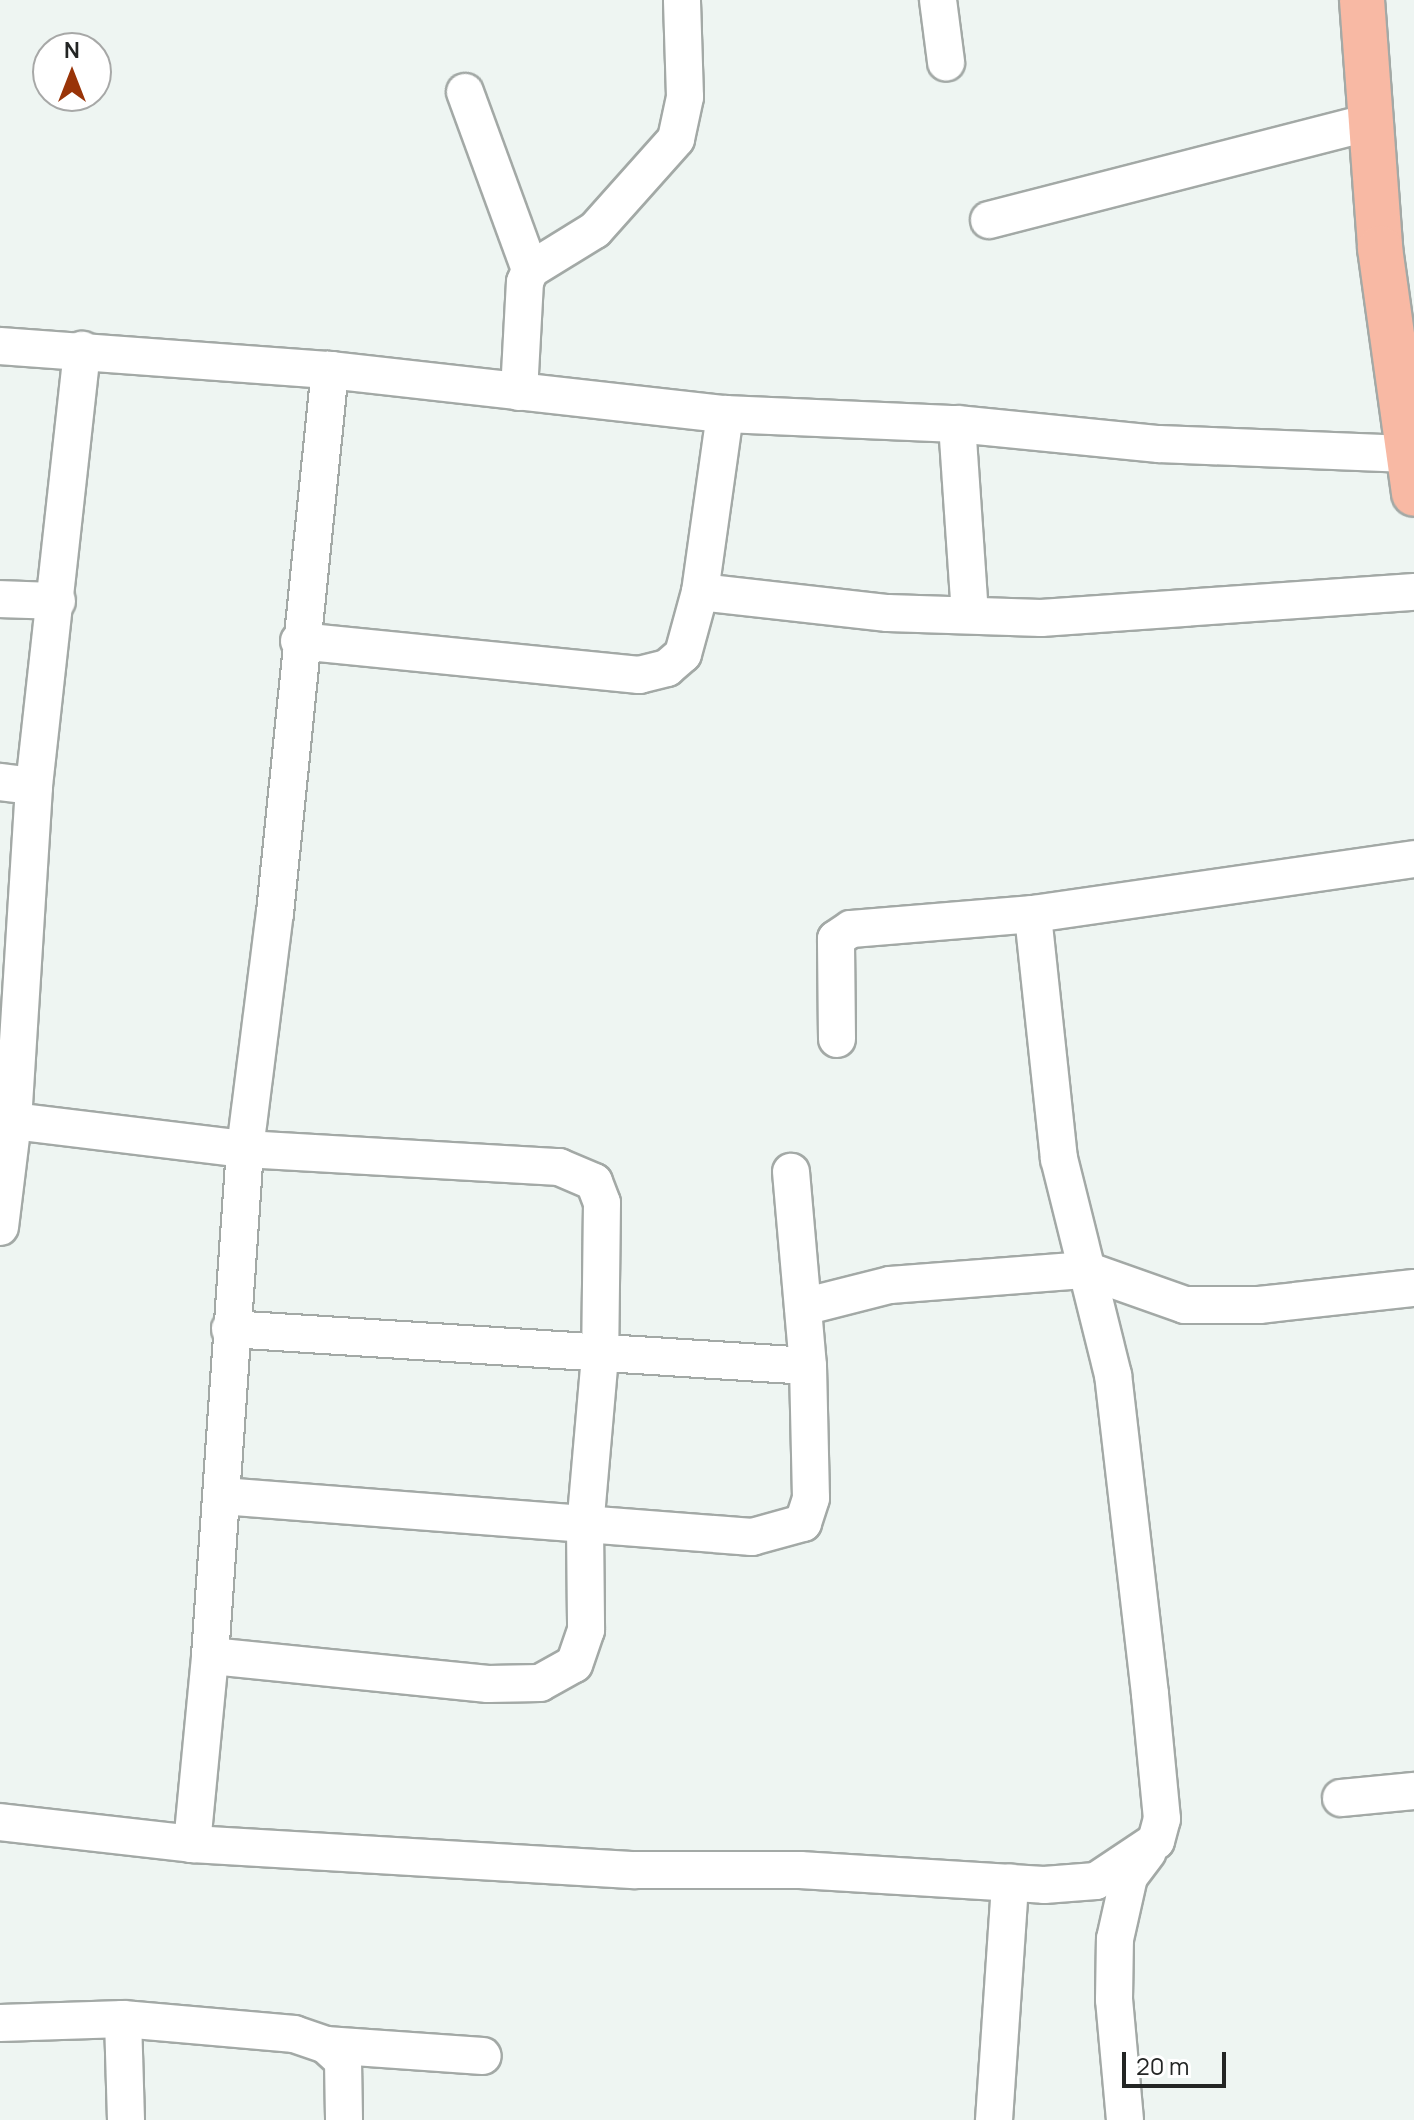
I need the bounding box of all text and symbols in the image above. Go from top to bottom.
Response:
north arrow [32,32,112,112]
text: N [64,35,80,65]
scale bar [1126,2036,1230,2086]
text: 20 m [1136,2049,1189,2082]

